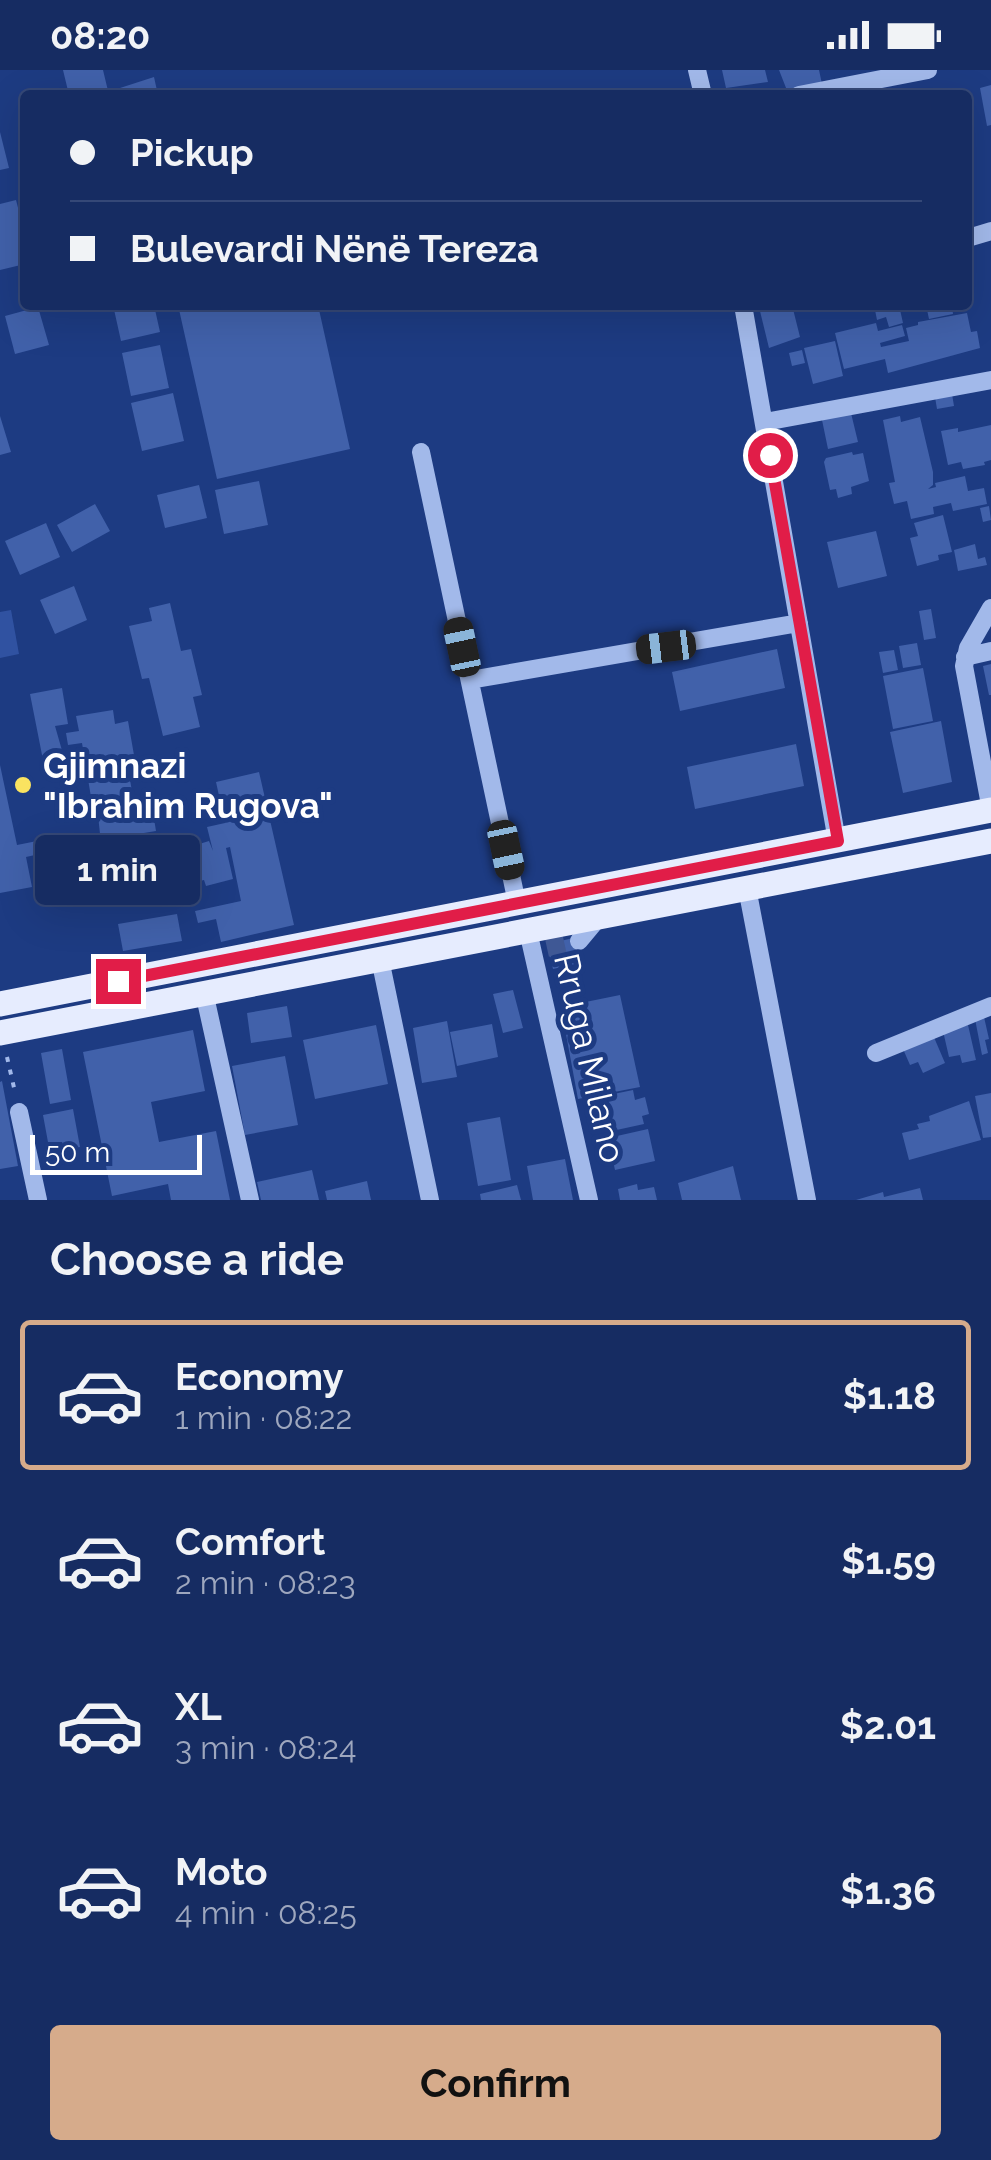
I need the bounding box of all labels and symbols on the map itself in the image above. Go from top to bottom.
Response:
route start [748,433,793,478]
car [441,615,483,679]
car [634,628,698,666]
place label: Gjimnazi "Ibrahim Rugova" [43,745,333,826]
marker: Gjimnazi "Ibrahim Rugova" [12,774,34,796]
car [485,818,527,882]
callout: 1 min [36,836,200,906]
street label: Rruga Milano [546,949,634,1167]
route end [96,959,141,1004]
scale bar [30,1130,202,1174]

